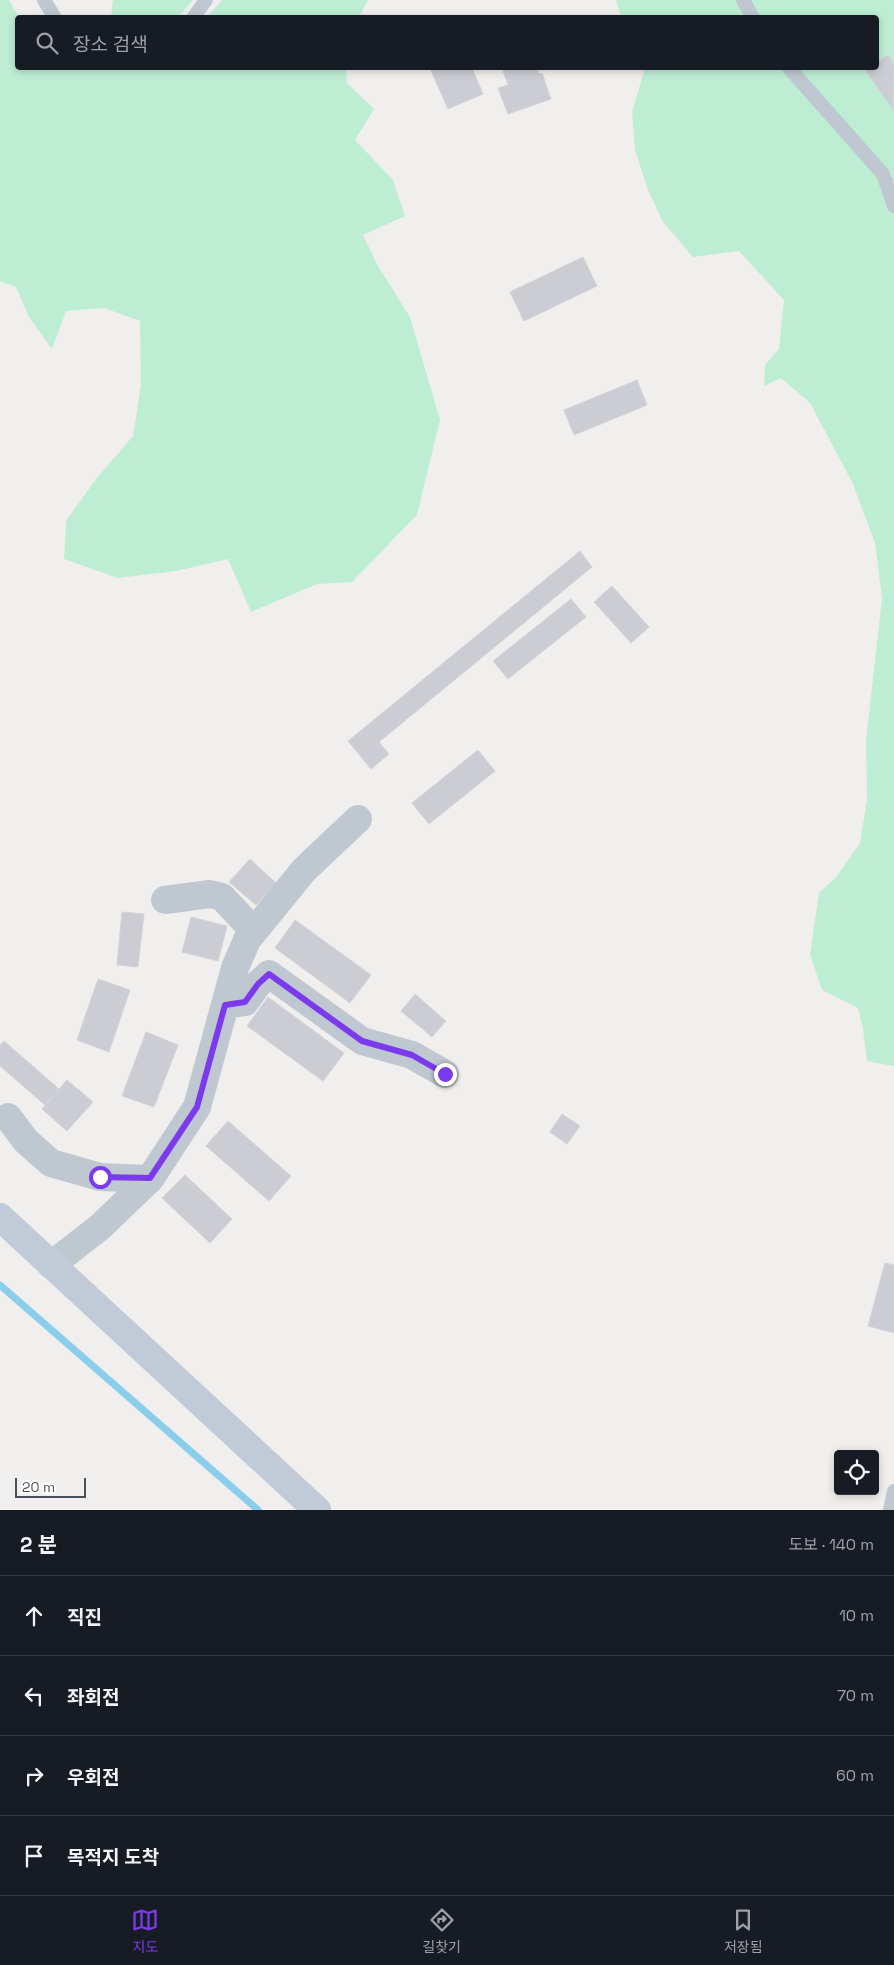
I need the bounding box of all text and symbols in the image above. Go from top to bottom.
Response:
search box [15,15,879,70]
icon: search [33,29,61,57]
text: 장소 검색 [73,32,148,57]
route end [434,1063,457,1086]
route start [89,1166,112,1189]
map controls [834,1450,879,1495]
button: locate [834,1450,879,1495]
scale bar [15,1475,86,1498]
text: 20 m [22,1478,55,1496]
text: 2 분 [20,1531,57,1558]
text: 도보 · 140 m [789,1534,874,1555]
icon: ahead [20,1602,48,1630]
text: 직진 [67,1605,102,1630]
text: 10 m [839,1605,874,1626]
icon: left [20,1682,48,1710]
text: 좌회전 [67,1685,119,1710]
text: 70 m [837,1685,874,1706]
icon: right [20,1762,48,1790]
text: 우회전 [67,1765,119,1790]
text: 60 m [836,1765,874,1786]
icon: arrive [20,1842,48,1870]
text: 목적지 도착 [67,1845,159,1870]
tab: 지도 [131,1906,159,1956]
tab: 길찾기 [422,1906,461,1956]
tab: 저장됨 [724,1906,763,1956]

